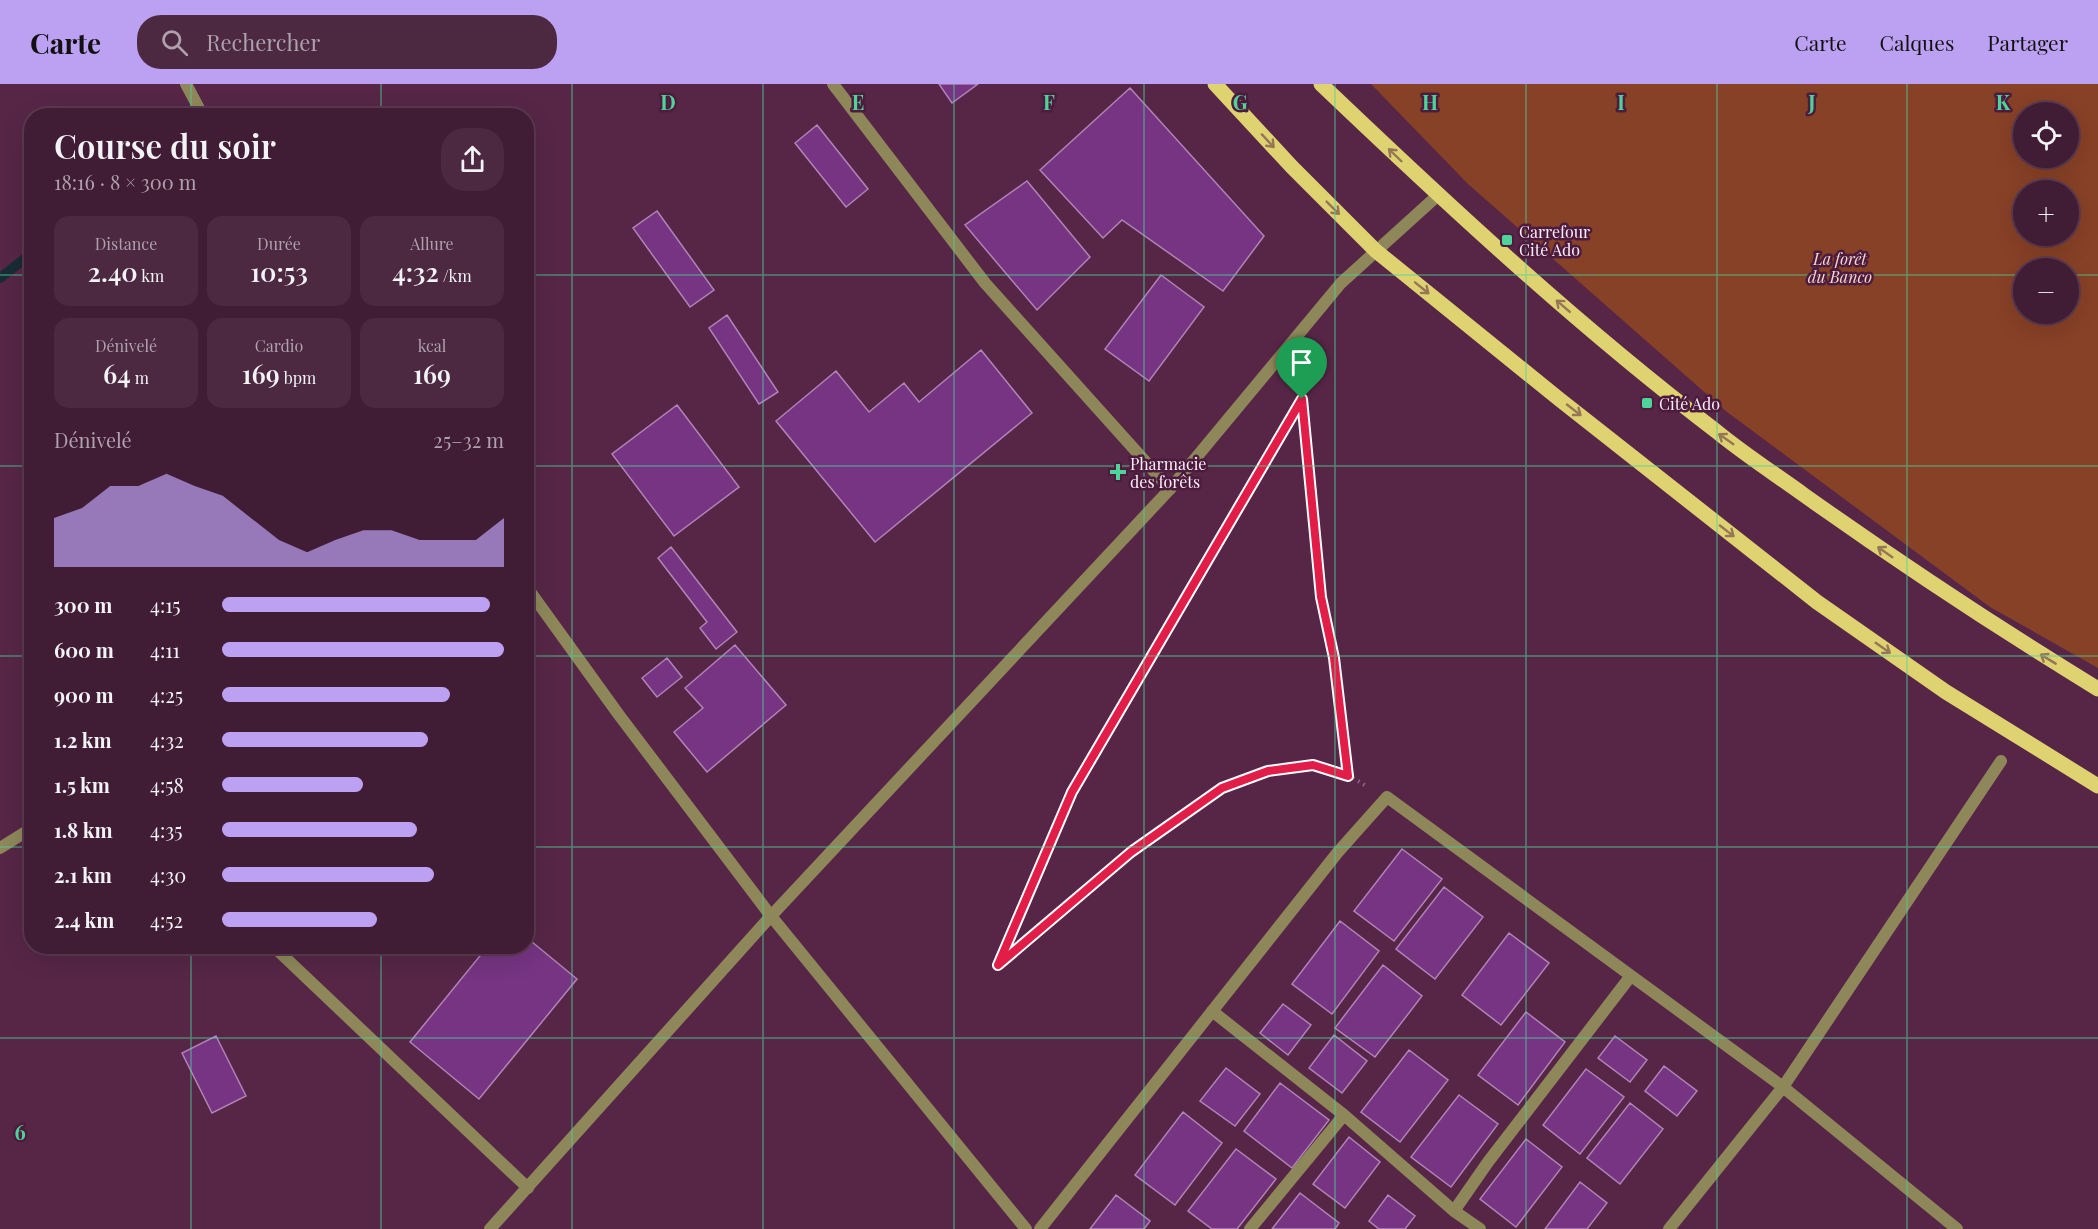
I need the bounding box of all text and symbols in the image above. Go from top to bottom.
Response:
search box [137,15,557,69]
text: Carte [30,24,101,61]
icon: search [158,26,191,59]
text: Rechercher [206,27,320,57]
text: Carte [1794,28,1847,56]
text: Calques [1880,28,1954,56]
text: Partager [1987,28,2068,56]
text: D [660,88,676,115]
text: E [852,88,864,115]
text: F [1043,88,1055,115]
text: G [1233,88,1248,115]
text: H [1422,88,1438,115]
text: I [1617,88,1625,115]
text: J [1807,88,1816,115]
text: K [1996,88,2011,115]
map controls [2013,102,2079,324]
button: locate [2013,102,2079,168]
text: Course du soir [54,123,276,167]
button: share [441,128,504,191]
one-way arrow [1261,133,1275,148]
one-way arrow [1388,148,1403,162]
text: 18:16 · 8 × 300 m [54,168,196,195]
button: + [2013,180,2079,246]
one-way arrow [1325,200,1340,215]
place label: Carrefour Cité Ado [1519,221,1590,260]
text: Distance [95,233,157,254]
text: Durée [257,233,301,254]
text: Allure [410,233,454,254]
marker: Carrefour Cité Ado [1500,233,1514,247]
park label: La forêt du Banco [1808,248,1872,287]
text: 2.40 [88,254,138,289]
text: 10:53 [250,254,308,289]
text: 4:32 [392,254,439,289]
button: − [2013,258,2079,324]
text: km [138,265,164,286]
text: /km [439,265,472,286]
one-way arrow [1414,281,1429,295]
one-way arrow [1556,299,1571,313]
text: Dénivelé [95,335,157,356]
text: Cardio [255,335,303,356]
text: kcal [418,335,446,356]
pin [1276,337,1327,399]
icon: arrive [1285,346,1318,379]
text: 64 [103,356,131,391]
text: 169 [242,356,280,391]
text: 169 [413,356,451,391]
text: m [131,367,149,388]
text: bpm [280,367,316,388]
place label: Cité Ado [1659,393,1720,414]
marker: Cité Ado [1640,396,1654,410]
one-way arrow [1566,404,1582,417]
text: Dénivelé [54,426,132,453]
text: 25–32 m [433,426,504,453]
one-way arrow [1718,433,1735,445]
place label: Pharmacie des forêts [1130,453,1206,492]
marker: Pharmacie des forêts [1111,465,1125,479]
one-way arrow [1719,524,1735,537]
one-way arrow [1877,546,1893,558]
text: 300 m [54,591,112,618]
text: 4:15 [150,591,181,618]
text: 600 m [54,636,114,663]
text: 4:11 [150,636,180,663]
one-way arrow [1874,642,1891,654]
one-way arrow [2040,652,2057,664]
text: 900 m [54,681,114,708]
text: 4:25 [150,681,183,708]
text: 1.2 km [54,726,112,753]
text: 4:32 [150,726,184,753]
text: 1.5 km [54,771,110,798]
text: 4:58 [150,771,184,798]
text: 1.8 km [54,816,113,843]
text: 4:35 [150,816,183,843]
text: 2.1 km [54,861,112,888]
text: 4:30 [150,861,186,888]
text: 2.4 km [54,906,114,933]
text: 4:52 [150,906,183,933]
text: 6 [14,1118,26,1145]

